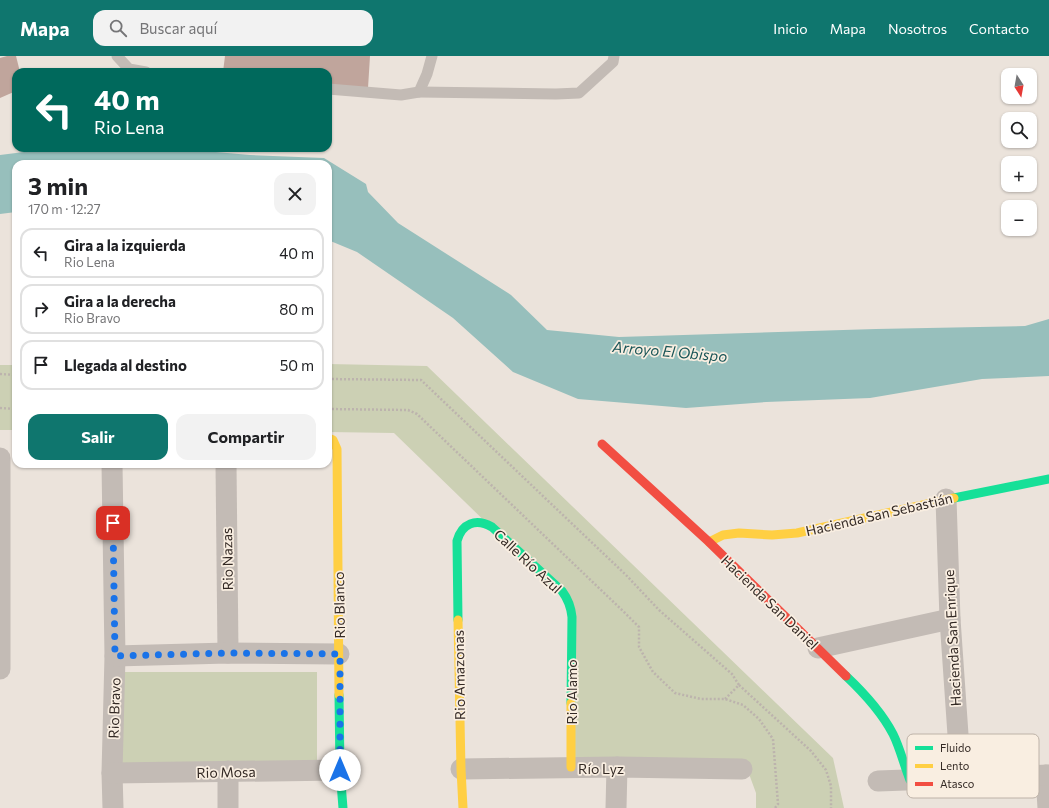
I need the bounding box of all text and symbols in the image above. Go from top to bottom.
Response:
search box [93,10,373,46]
text: Mapa [20,17,69,40]
icon: search [107,17,129,39]
text: Buscar aquí [139,19,217,37]
text: Inicio [773,20,808,37]
text: Mapa [830,20,866,37]
text: Nosotros [888,20,947,37]
text: Contacto [969,20,1029,37]
north arrow [1001,68,1037,104]
map controls [1001,68,1037,236]
text: 40 m [94,82,160,116]
icon: left [28,84,80,136]
button: search [1001,112,1037,148]
text: Rio Lena [94,116,164,138]
button: + [1001,156,1037,192]
text: 3 min [28,171,88,200]
button: close [274,173,316,215]
button: − [1001,200,1037,236]
text: 170 m · 12:27 [28,201,101,217]
text: Gira a la izquierda [64,236,186,254]
icon: left [30,242,52,264]
text: 40 m [279,244,314,262]
text: Rio Lena [64,254,115,270]
text: Gira a la derecha [64,292,176,310]
icon: right [30,298,52,320]
text: 80 m [279,300,314,318]
text: Rio Bravo [64,310,121,326]
water label: Arroyo El Obispo [611,337,728,365]
icon: arrive [30,354,52,376]
text: Llegada al destino [64,356,187,374]
text: 50 m [280,356,314,374]
button: Salir [28,414,168,460]
button: Compartir [176,414,316,460]
street label: Hacienda San Sebastián [804,489,954,539]
pin [96,506,130,540]
icon: arrive [102,512,124,534]
street label: Calle Río Azul [491,525,565,597]
street label: Rio Nazas [218,528,236,590]
street label: Hacienda San Daniel [718,551,822,653]
street label: Hacienda San Enrique [940,569,964,707]
street label: Rio Blanco [330,571,348,639]
street label: Rio Amazonas [450,630,468,720]
street label: Rio Alamo [563,659,580,725]
street label: Rio Bravo [104,677,124,739]
legend [907,734,1039,798]
text: Fluido [940,741,971,754]
position arrow [319,749,361,791]
text: Lento [940,759,970,772]
street label: Río Lyz [578,760,624,777]
street label: Rio Mosa [196,763,256,781]
text: Atasco [940,777,975,790]

